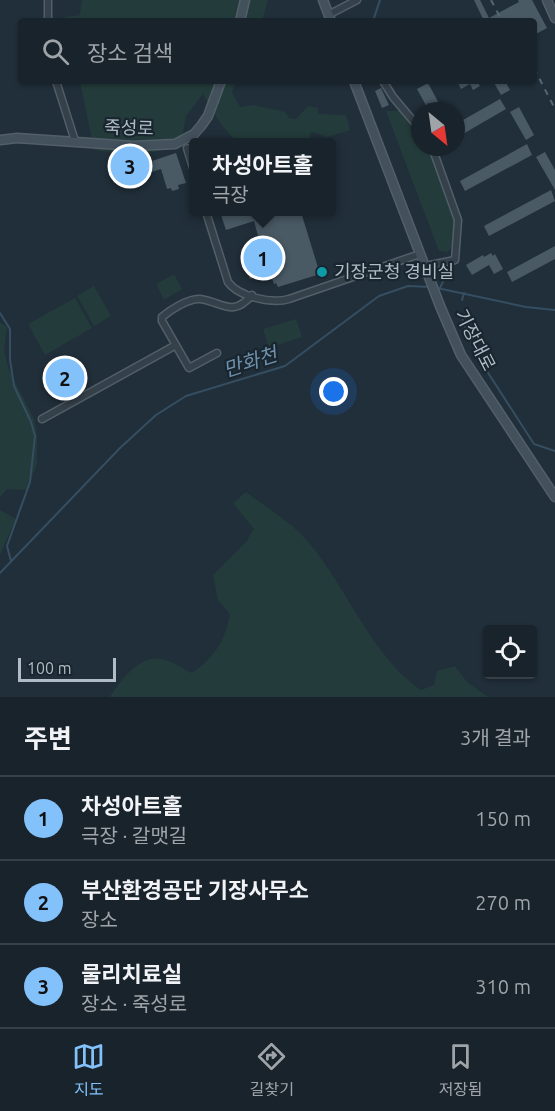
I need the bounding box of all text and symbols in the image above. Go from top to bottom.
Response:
search box [18,18,537,84]
icon: search [39,35,72,68]
text: 장소 검색 [87,40,173,65]
north arrow [411,102,465,156]
street label: 죽성로 [104,116,154,138]
popup [189,138,336,216]
pin: 3 [110,144,150,188]
text: 차성아트홀 [212,152,313,177]
text: 극장 [212,183,249,206]
pin: 1 [244,236,282,280]
place label: 기장군청 경비실 [334,261,454,281]
marker: 기장군청 경비실 [315,265,329,279]
street label: 기장대로 [452,305,500,374]
water label: 만화천 [220,341,282,381]
pin: 2 [46,356,84,400]
your location [319,377,348,406]
map controls [483,625,537,679]
button: locate [483,625,537,679]
scale bar [18,655,116,682]
text: 100 m [27,659,72,677]
text: 주변 [24,724,72,753]
text: 3개 결과 [460,726,531,749]
text: 차성아트홀 [81,793,182,818]
text: 1 [38,807,49,830]
text: 150 m [475,807,531,830]
text: 극장 · 갈맷길 [81,824,187,847]
text: 부산환경공단 기장사무소 [81,877,309,902]
text: 2 [38,891,49,914]
text: 270 m [475,891,531,914]
text: 장소 [81,908,118,931]
text: 물리치료실 [81,961,182,986]
text: 3 [38,975,49,998]
text: 310 m [475,975,531,998]
text: 장소 · 죽성로 [81,992,187,1015]
tab: 지도 [72,1040,105,1100]
tab: 길찾기 [250,1040,294,1100]
tab: 저장됨 [439,1040,483,1100]

